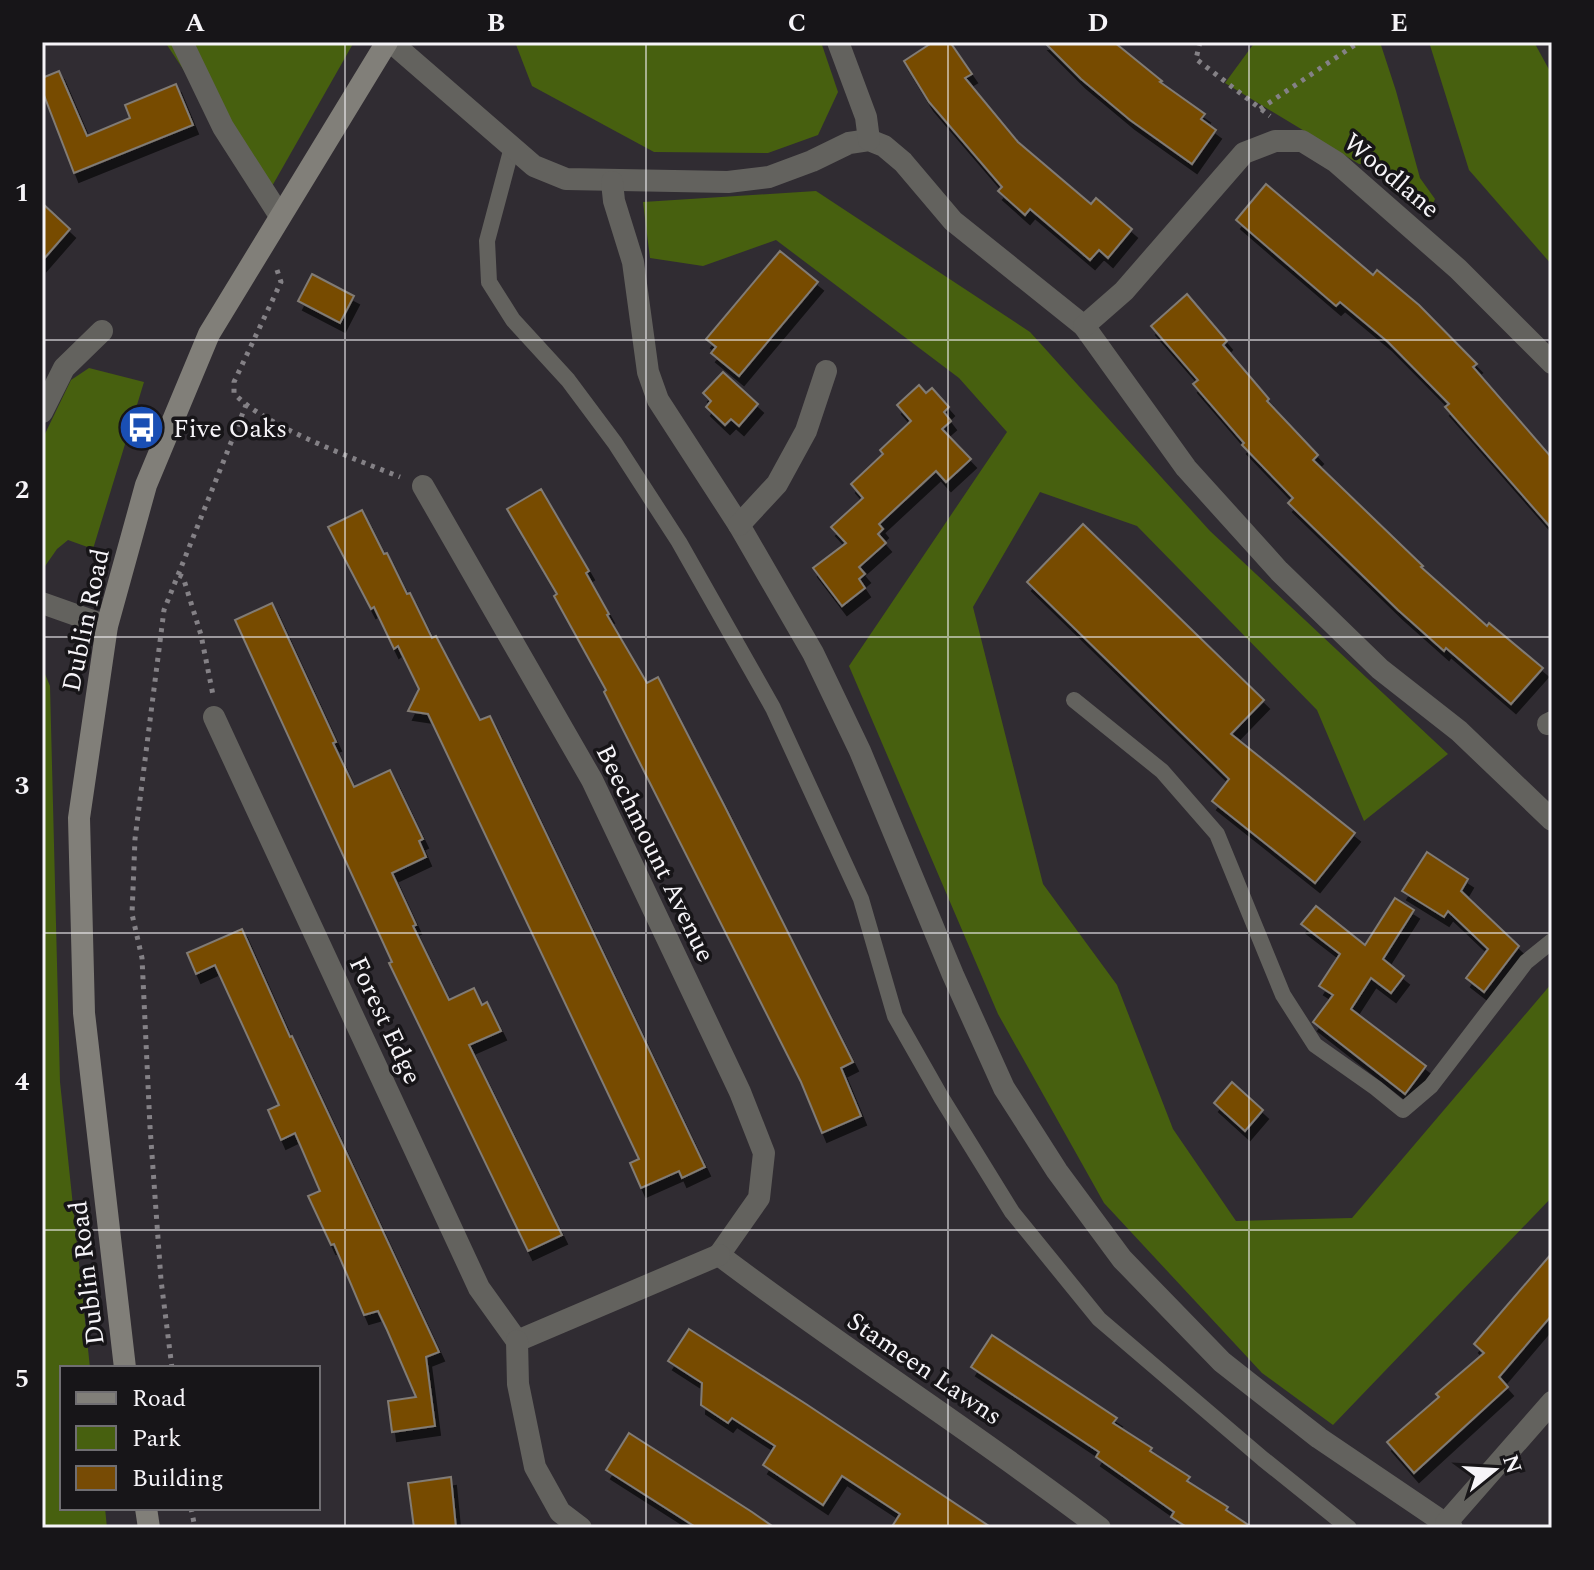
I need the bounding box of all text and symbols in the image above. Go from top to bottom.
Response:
text: A [185,3,205,43]
text: B [487,3,505,43]
text: C [788,3,806,43]
text: D [1088,3,1108,43]
text: E [1390,3,1408,43]
street label: Woodlane [1334,123,1449,228]
text: 1 [15,173,29,213]
bus stop icon: Five Oaks [118,404,166,452]
place label: Five Oaks [173,409,287,449]
text: 2 [15,470,29,510]
street label: Dublin Road [51,545,121,695]
street label: Beechmount Avenue [585,738,725,969]
text: 3 [15,766,29,806]
street label: Forest Edge [338,950,432,1091]
text: 4 [15,1062,30,1102]
street label: Dublin Road [58,1198,116,1347]
street label: Stameen Lawns [839,1302,1010,1436]
text: 5 [15,1359,29,1399]
legend [60,1366,320,1510]
text: Road [132,1381,186,1417]
text: Park [132,1421,182,1457]
north arrow [1454,1430,1534,1510]
text: N [1493,1451,1530,1478]
text: Building [132,1461,224,1497]

